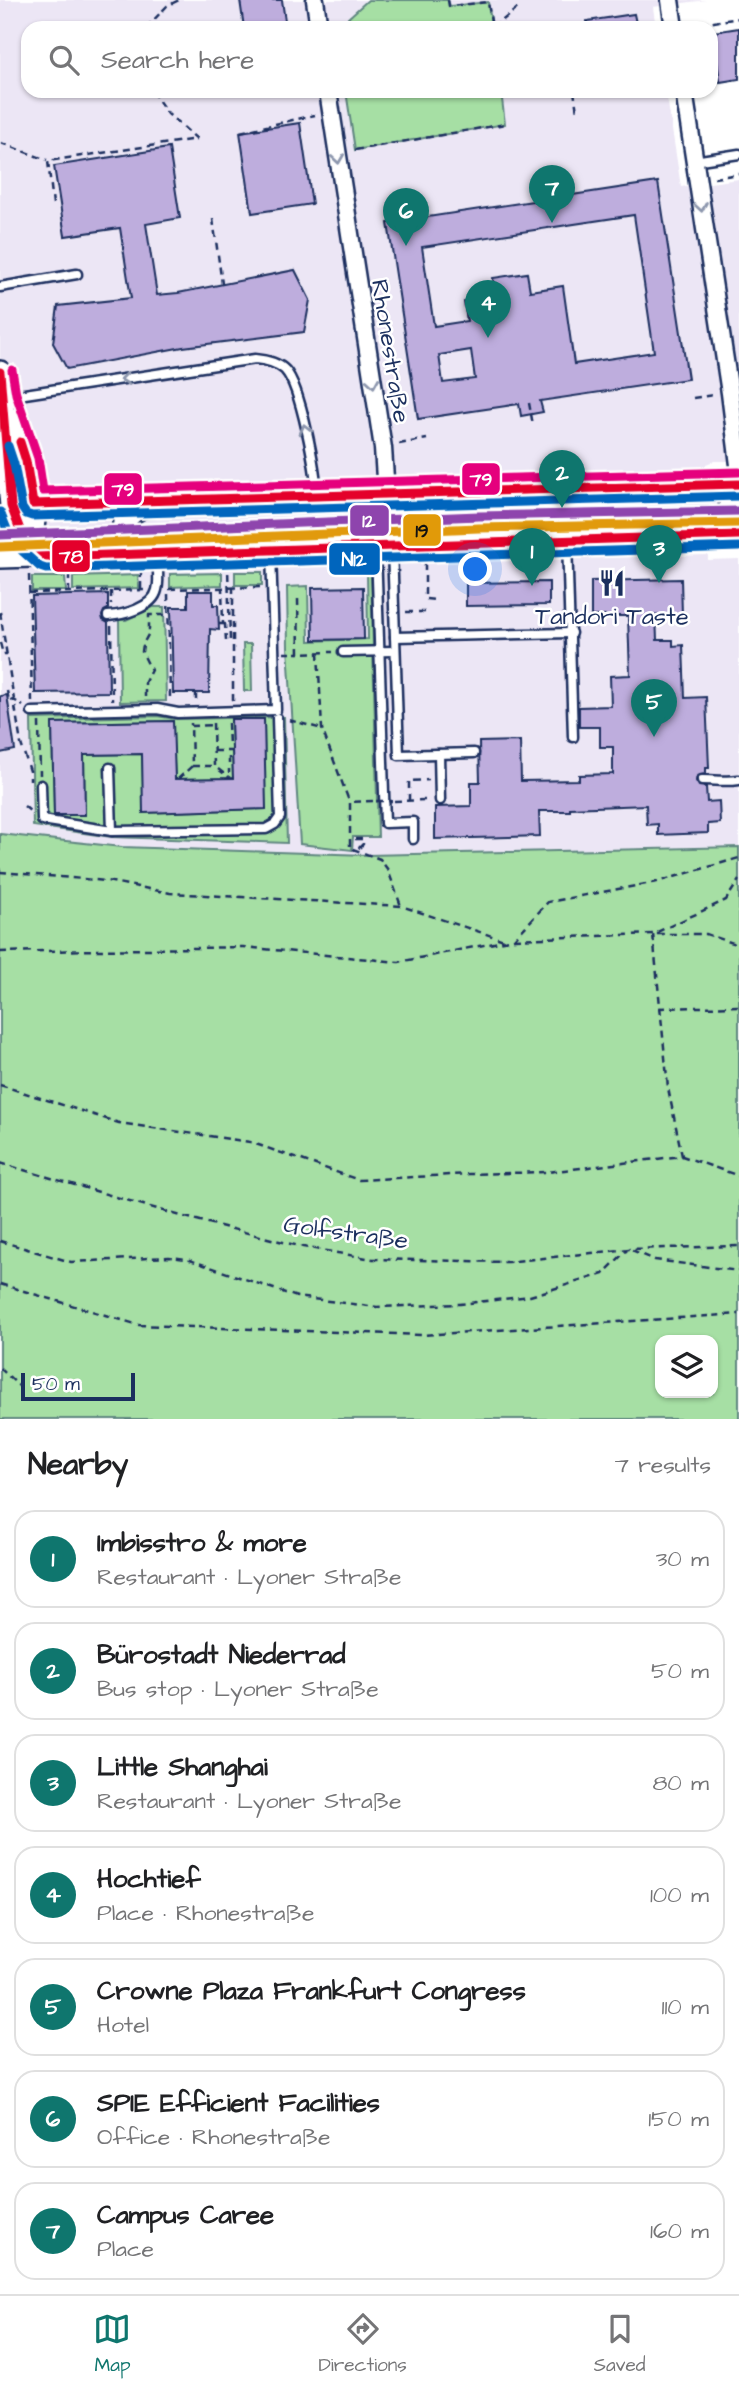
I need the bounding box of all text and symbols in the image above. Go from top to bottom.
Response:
search box [21,21,718,98]
icon: search [45,41,83,79]
text: Search here [101,42,254,78]
one-way arrow [330,153,345,164]
pin: 7 [529,165,575,223]
pin: 6 [383,188,429,246]
one-way arrow [693,201,708,213]
street label: Rhonestraße [362,277,418,425]
pin: 4 [465,280,511,338]
one-way arrow [119,372,131,387]
one-way arrow [365,377,380,389]
one-way arrow [299,423,313,435]
pin: 2 [539,450,585,508]
line badge: 79 [461,462,501,496]
text: 79 [469,467,492,494]
line badge: 79 [103,472,143,506]
text: 79 [111,477,134,504]
line badge: 12 [349,504,390,537]
text: 12 [362,508,376,535]
line badge: 19 [402,513,442,547]
text: 19 [415,518,429,545]
pin: 3 [636,525,682,583]
pin: 1 [509,528,555,586]
line badge: 78 [51,539,91,573]
line badge: N12 [328,542,381,576]
text: 78 [58,544,84,571]
text: N12 [341,547,367,574]
your location [458,552,492,586]
restaurant icon: Tandori Taste [597,568,627,598]
place label: Tandori Taste [535,600,689,634]
pin: 5 [631,679,677,737]
street label: Golfstraße [281,1207,410,1259]
map controls [655,1335,718,1398]
button: layers [655,1335,718,1398]
scale bar [21,1370,135,1402]
text: 50 m [32,1371,80,1398]
text: Nearby [28,1444,128,1486]
text: 7 results [615,1449,711,1481]
text: Imbisstro & more [97,1525,307,1561]
text: 1 [52,1543,54,1575]
text: 30 m [656,1543,709,1575]
text: Restaurant · Lyoner Straße [97,1561,402,1593]
text: Bürostadt Niederrad [97,1637,346,1673]
text: 2 [46,1655,60,1687]
text: 50 m [651,1655,709,1687]
text: Bus stop · Lyoner Straße [97,1673,379,1705]
text: Little Shanghai [97,1749,268,1785]
text: 3 [47,1767,59,1799]
text: 80 m [652,1767,709,1799]
text: Restaurant · Lyoner Straße [97,1785,402,1817]
text: Hochtief [97,1861,201,1897]
text: 4 [45,1879,61,1911]
text: 100 m [650,1879,709,1911]
text: Place · Rhonestraße [97,1897,314,1929]
text: Crowne Plaza Frankfurt Congress [97,1973,526,2009]
text: 5 [45,1991,61,2023]
text: 110 m [661,1991,709,2023]
text: Hotel [97,2009,149,2041]
text: SPIE Efficient Facilities [97,2085,380,2121]
text: 6 [46,2103,60,2135]
text: 150 m [648,2103,709,2135]
text: Office · Rhonestraße [97,2121,331,2153]
text: Campus Caree [97,2197,274,2233]
text: 7 [46,2215,60,2247]
text: 160 m [650,2215,709,2247]
text: Place [97,2233,154,2265]
tab: Map [93,2310,131,2379]
tab: Directions [318,2310,407,2379]
tab: Saved [594,2310,645,2379]

